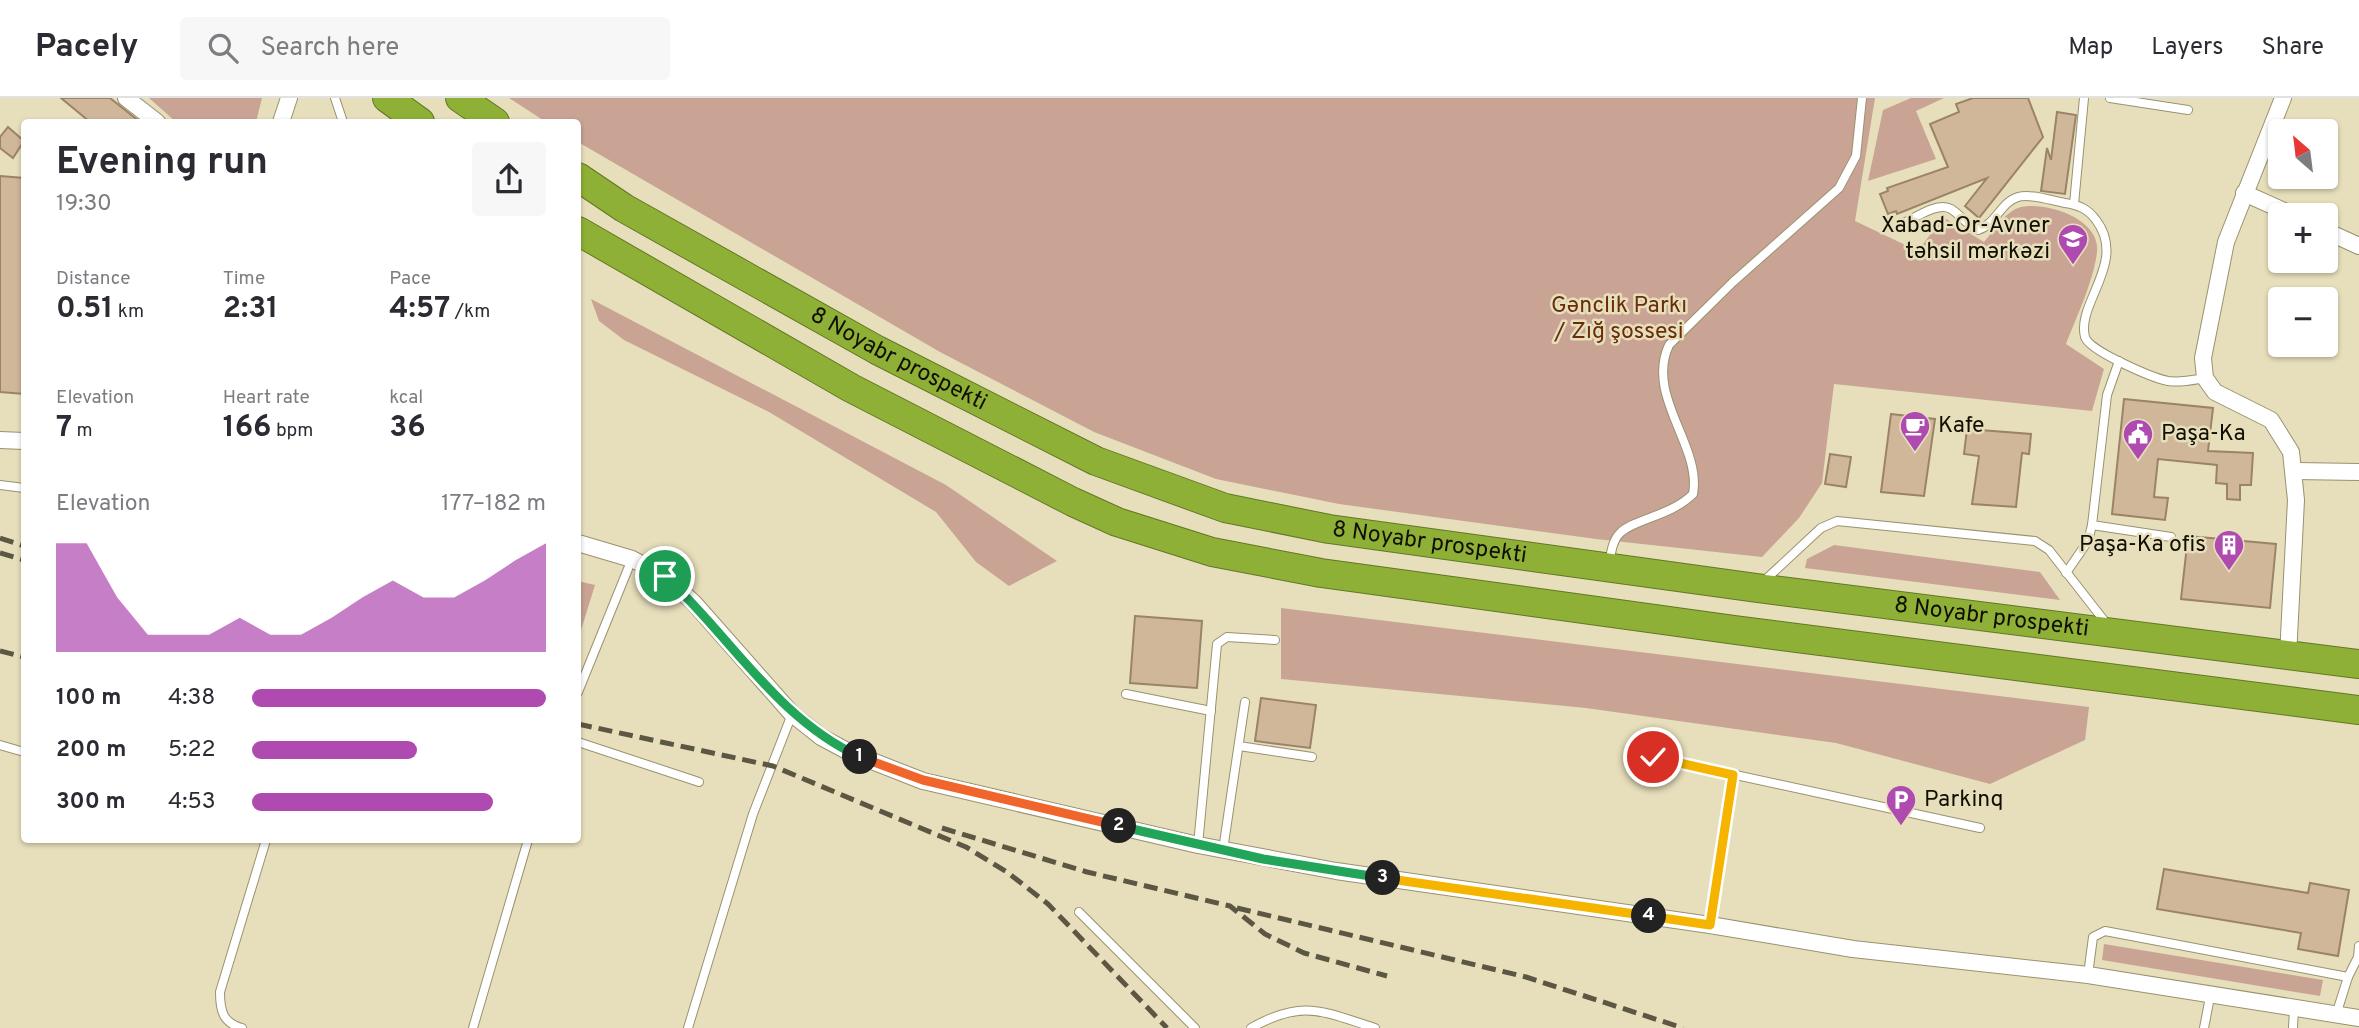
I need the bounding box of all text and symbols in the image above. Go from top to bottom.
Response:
search box [180,17,670,80]
text: Pacely [35,27,138,69]
icon: search [204,29,242,67]
text: Search here [260,32,399,65]
text: Map [2068,33,2113,63]
text: Layers [2151,33,2223,63]
text: Share [2261,33,2324,63]
north arrow [2268,119,2338,189]
map controls [2268,119,2338,357]
text: Evening run [56,139,268,188]
button: share [472,142,546,216]
text: 19:30 [56,190,112,219]
button: + [2268,203,2338,273]
place label: Xabad-Or-Avner təhsil mərkəzi [1881,212,2050,267]
school or university icon: Xabad-Or-Avner təhsil mərkəzi [2056,222,2090,266]
text: Distance [56,267,131,291]
text: Time [223,267,265,291]
text: Pace [389,267,431,291]
button: − [2268,287,2338,357]
text: 0.51 [56,291,113,328]
text: 2:31 [223,291,278,328]
text: 4:57 [389,291,450,328]
park label: Gənclik Parkı / Zığ şossesi [1551,292,1687,347]
text: km [113,300,144,324]
text: /km [450,300,490,324]
street label: 8 Noyabr prospekti [805,301,992,418]
text: Elevation [56,386,134,410]
text: Heart rate [223,386,310,410]
text: kcal [389,386,423,410]
cafe icon: Kafe [1898,409,1932,453]
text: 7 [56,410,72,447]
text: 166 [223,410,272,447]
text: 36 [389,410,426,447]
place label: Kafe [1938,412,1984,441]
public building icon: Paşa-Ka [2121,417,2155,461]
text: m [72,419,93,443]
text: bpm [272,419,313,443]
place label: Paşa-Ka [2161,420,2246,449]
text: Elevation [56,490,151,519]
text: 177–182 m [441,490,546,519]
street label: 8 Noyabr prospekti [1330,515,1529,571]
building icon: Paşa-Ka ofis [2212,528,2246,572]
place label: Paşa-Ka ofis [2079,531,2206,560]
pin [635,546,695,606]
icon: arrive [646,557,684,595]
street label: 8 Noyabr prospekti [1893,591,2091,644]
text: 100 m [56,684,121,713]
text: 4:38 [168,684,215,713]
pin [1623,727,1683,787]
text: 200 m [56,736,126,765]
text: 5:22 [168,736,216,765]
icon: check [1634,738,1672,776]
pin: 1 [842,740,878,774]
text: 1 [856,744,863,768]
parking icon: Parkinq [1884,783,1918,827]
place label: Parkinq [1924,786,2004,815]
text: 300 m [56,788,126,817]
text: 4:53 [168,788,216,817]
pin: 2 [1102,808,1136,844]
text: 2 [1113,813,1124,837]
pin: 3 [1366,860,1400,896]
text: 3 [1377,865,1388,889]
pin: 4 [1632,898,1666,934]
text: 4 [1642,903,1655,927]

